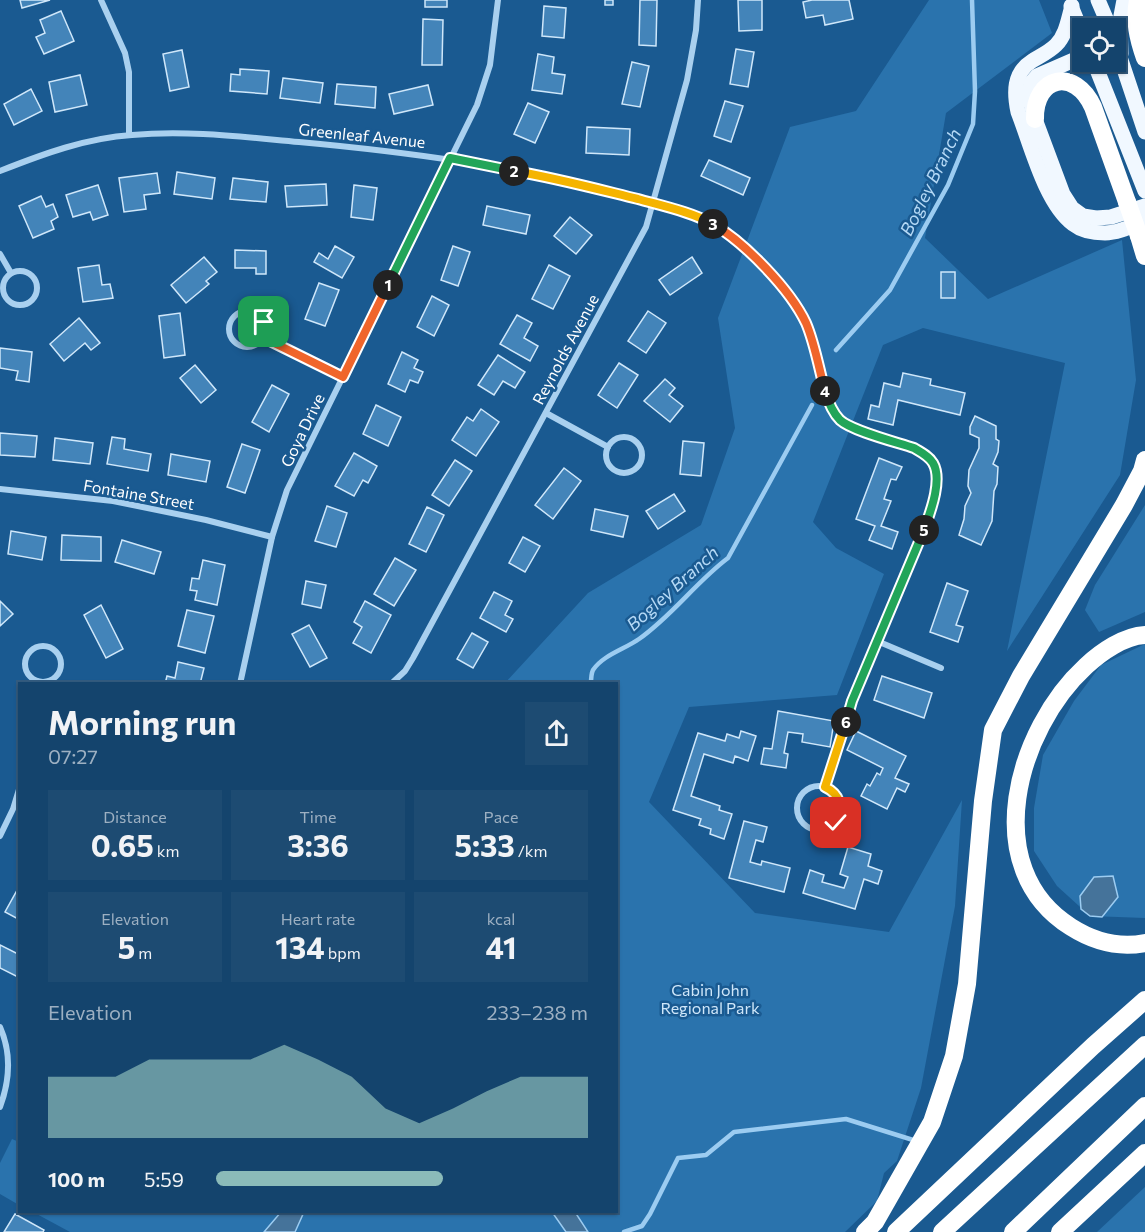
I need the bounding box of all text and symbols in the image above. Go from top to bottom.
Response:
map controls [1072,18,1126,72]
button: locate [1072,18,1126,72]
street label: Greenleaf Avenue [298,119,426,151]
water label: Bogley Branch [895,125,965,239]
pin: 2 [499,156,529,186]
text: 2 [509,161,519,180]
pin: 3 [698,209,728,239]
text: 3 [708,214,718,233]
pin: 1 [373,270,403,300]
text: 1 [384,275,392,294]
street label: Reynolds Avenue [528,290,602,408]
pin [238,296,289,347]
icon: arrive [247,305,280,338]
pin: 4 [810,376,840,406]
text: 4 [820,381,830,400]
street label: Goya Drive [276,390,328,470]
street label: Fontaine Street [82,475,196,513]
pin: 5 [909,515,939,545]
text: 5 [919,520,929,539]
water label: Bogley Branch [621,541,723,635]
text: Morning run [48,701,236,742]
button: share [525,702,588,765]
pin: 6 [831,707,861,737]
text: 6 [841,712,851,731]
text: 07:27 [48,744,98,768]
pin [810,797,861,848]
icon: check [819,806,852,839]
text: Distance [103,807,167,826]
text: Time [300,807,336,826]
text: Pace [484,807,518,826]
text: 0.65 [91,826,154,863]
text: 3:36 [287,826,349,863]
text: 5:33 [454,826,515,863]
text: km [154,841,179,860]
text: /km [515,841,548,860]
text: Elevation [101,909,169,928]
text: Heart rate [281,909,355,928]
text: kcal [487,909,515,928]
text: 5 [118,928,135,965]
text: 134 [275,928,325,965]
text: 41 [485,928,517,965]
text: m [135,943,152,962]
text: bpm [325,943,361,962]
park label: Cabin John Regional Park [660,980,760,1017]
text: Elevation [48,1000,133,1024]
text: 233–238 m [486,1000,588,1024]
text: 100 m [48,1167,105,1191]
text: 5:59 [144,1167,184,1191]

